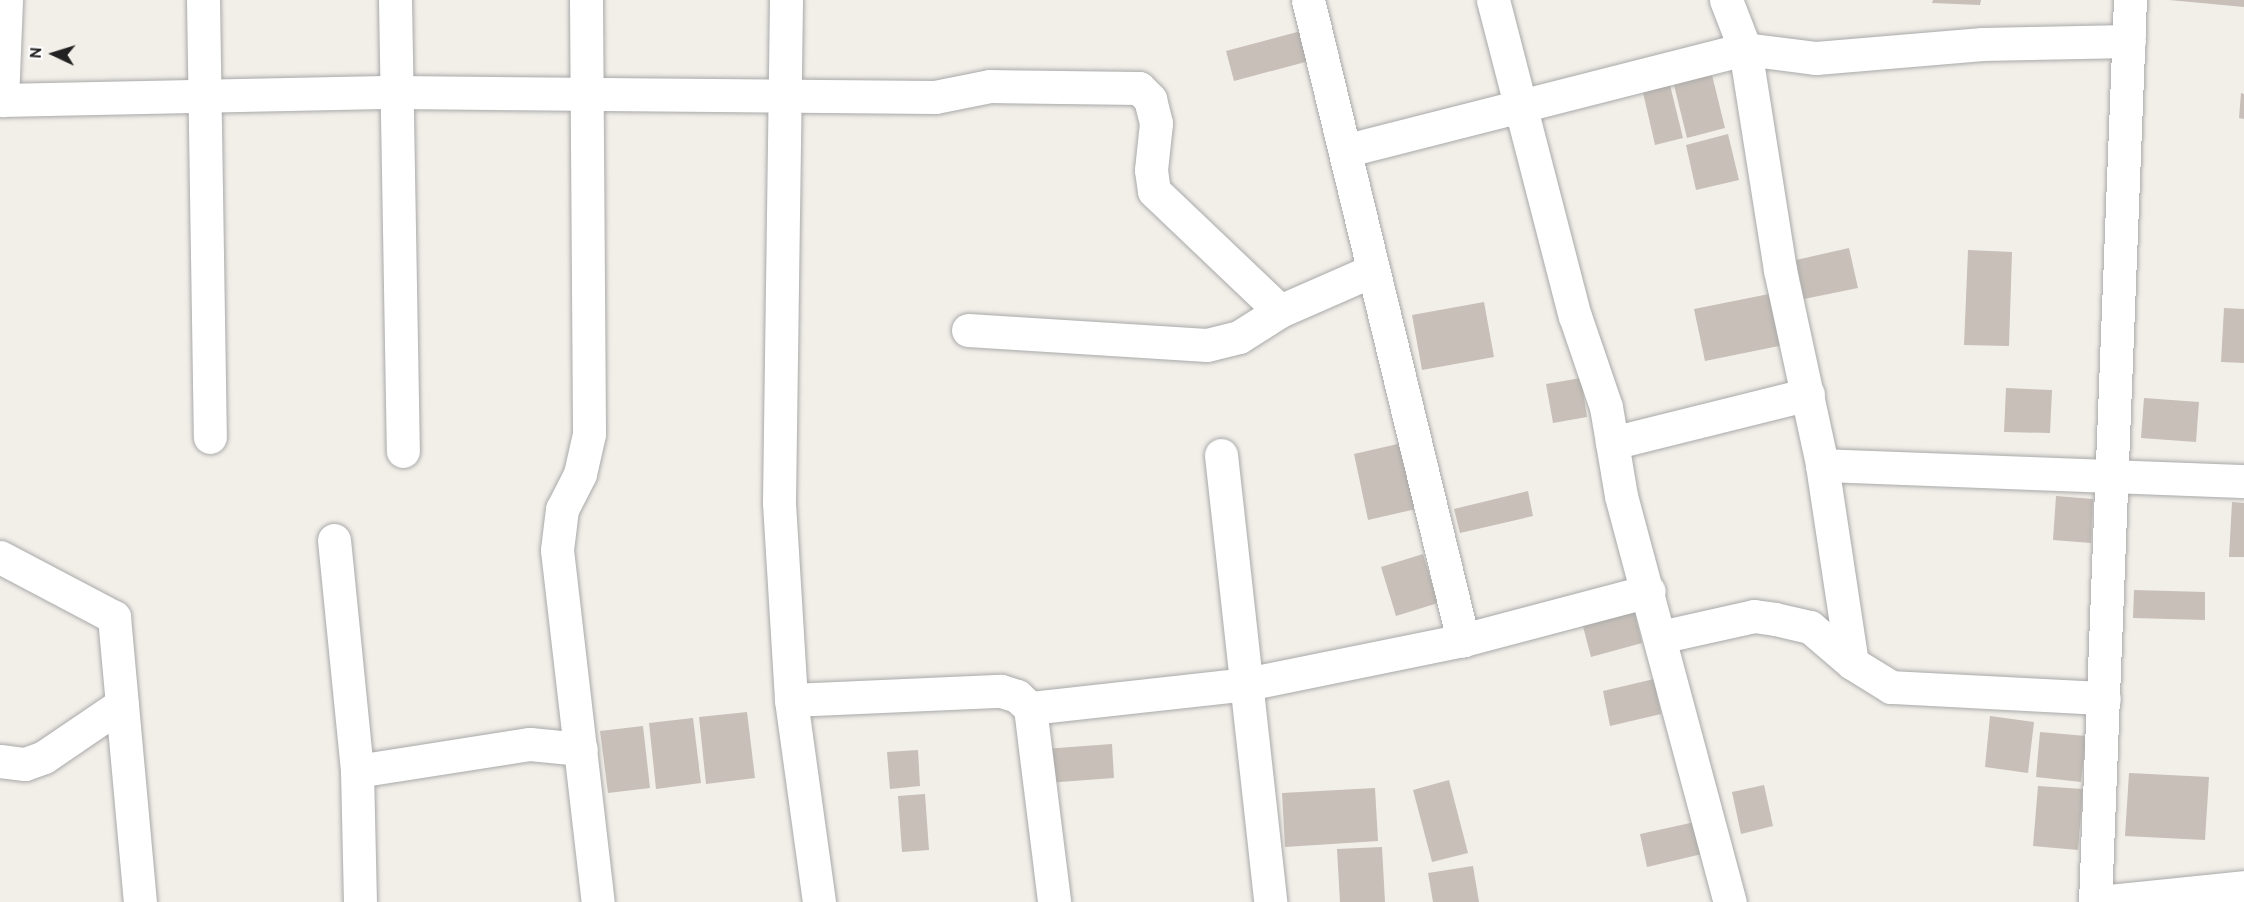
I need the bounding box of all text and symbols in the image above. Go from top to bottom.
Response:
north arrow [24,24,84,84]
text: N [26,46,45,59]

